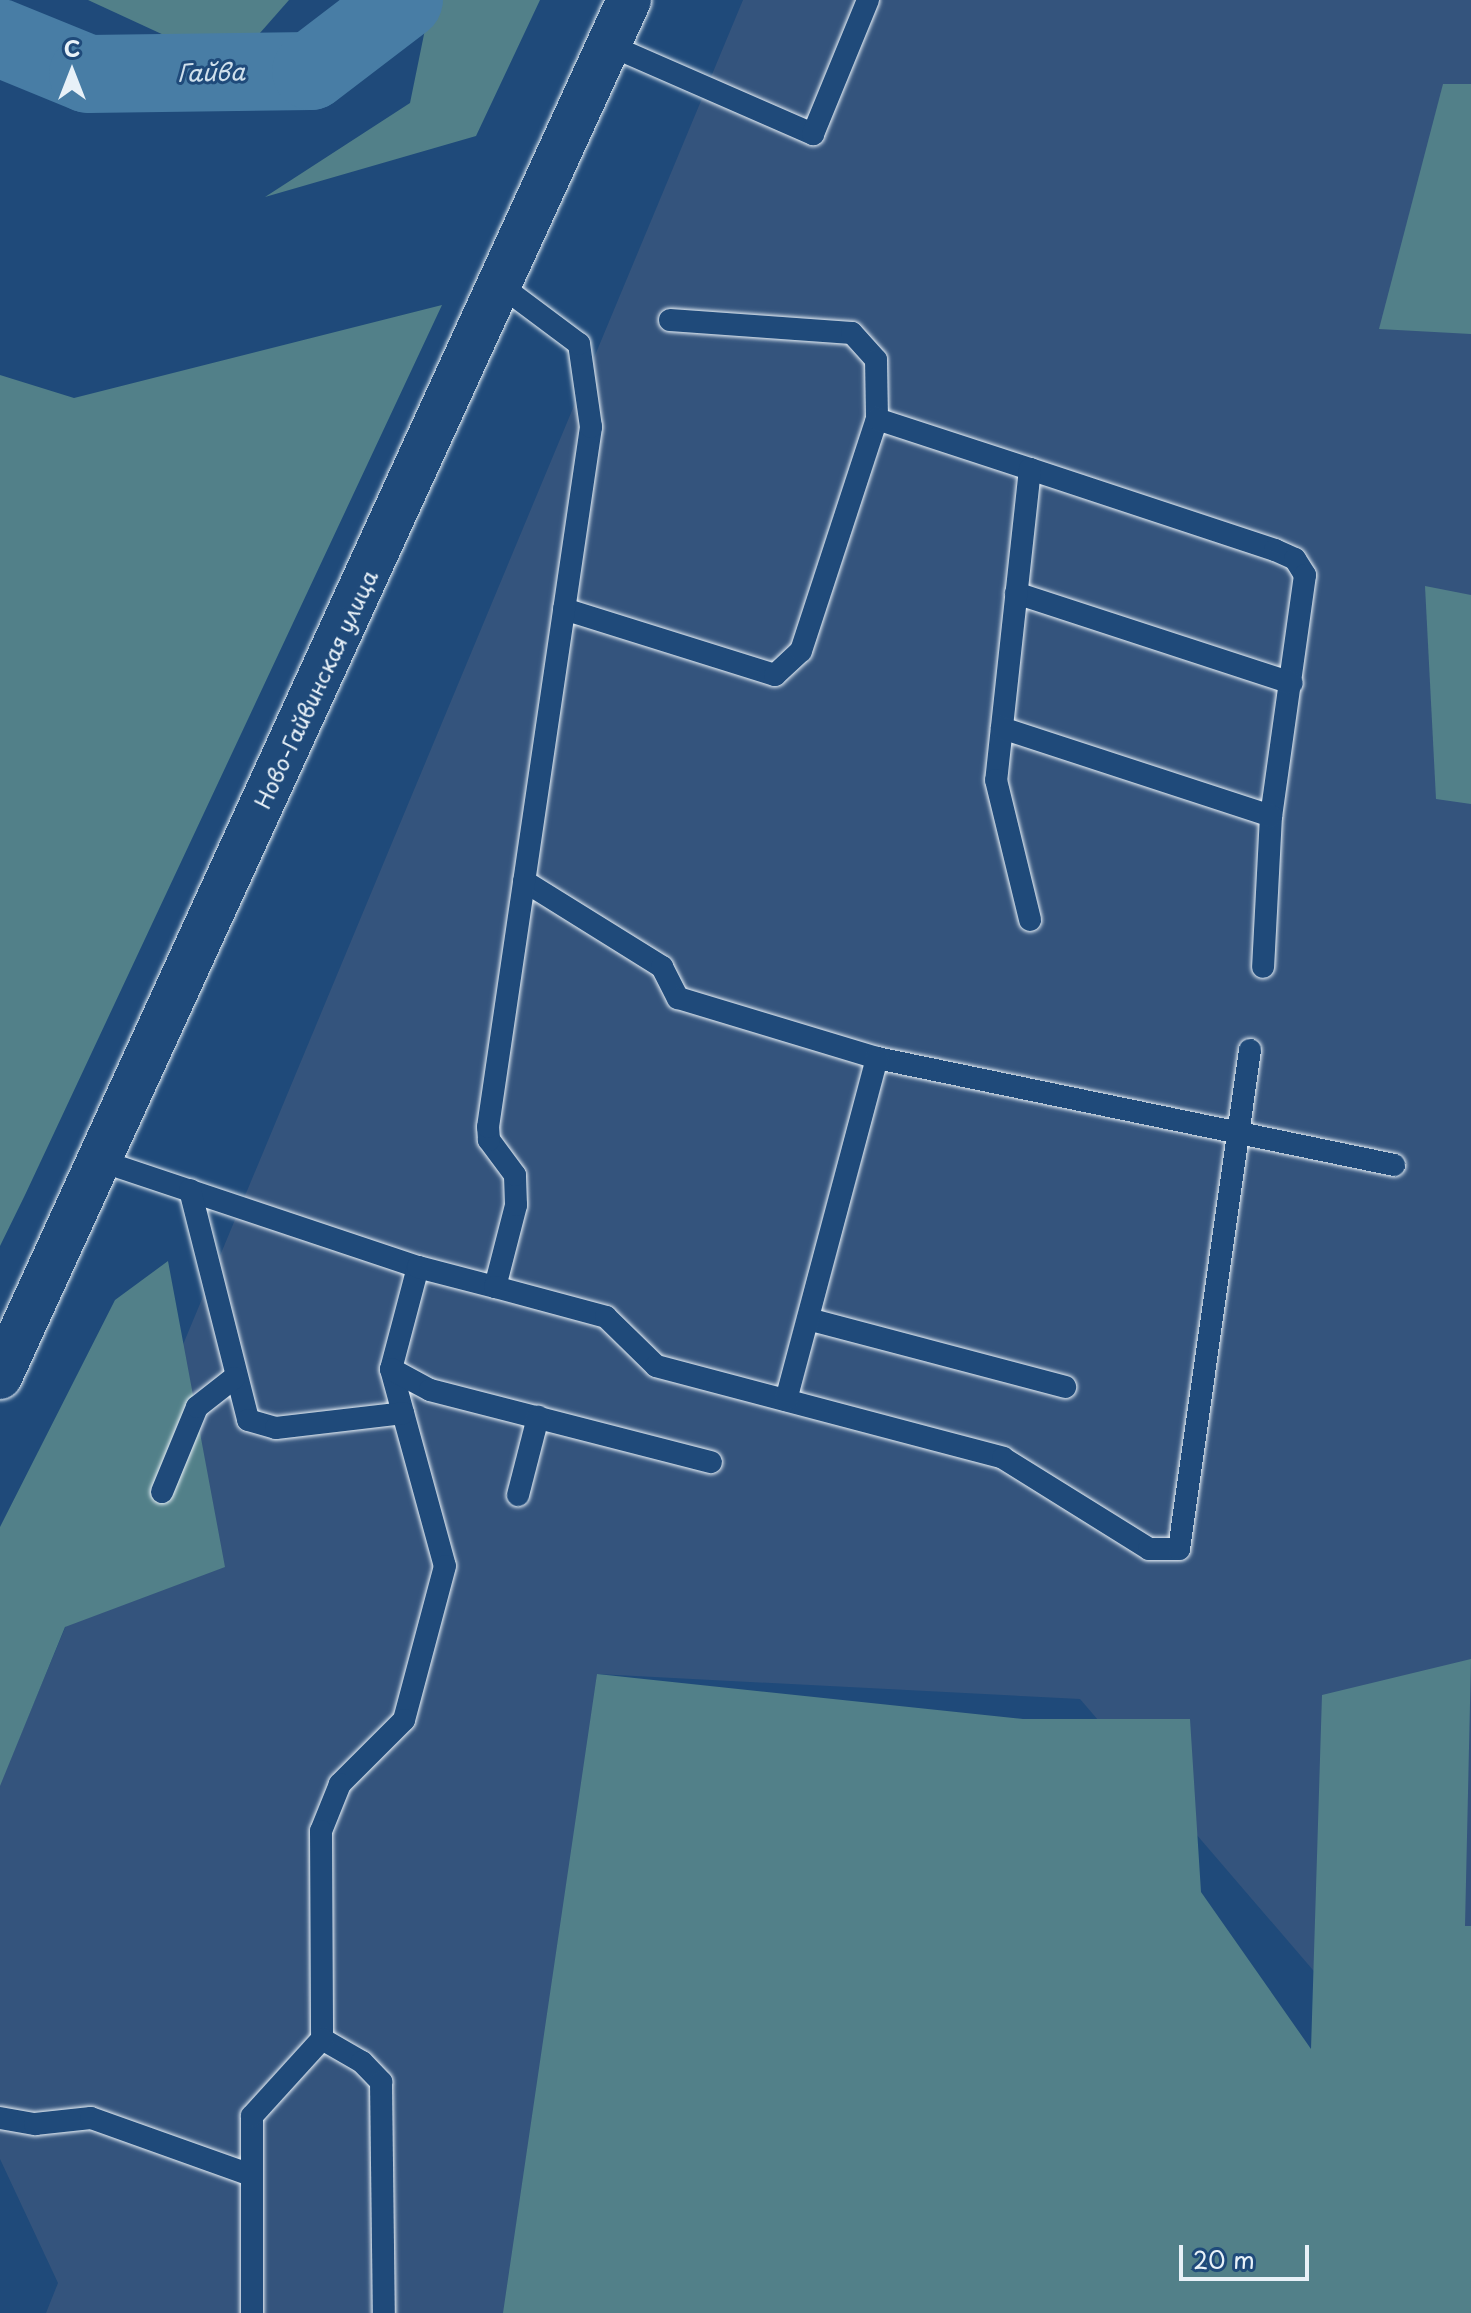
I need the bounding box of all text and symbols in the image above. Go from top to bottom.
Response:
text: С [64,31,80,64]
north arrow [32,32,112,112]
water label: Гайва [177,57,245,87]
street label: Ново-Гайвинская улица [248,565,382,813]
scale bar [1183,2229,1313,2279]
text: 20 m [1193,2241,1255,2277]

